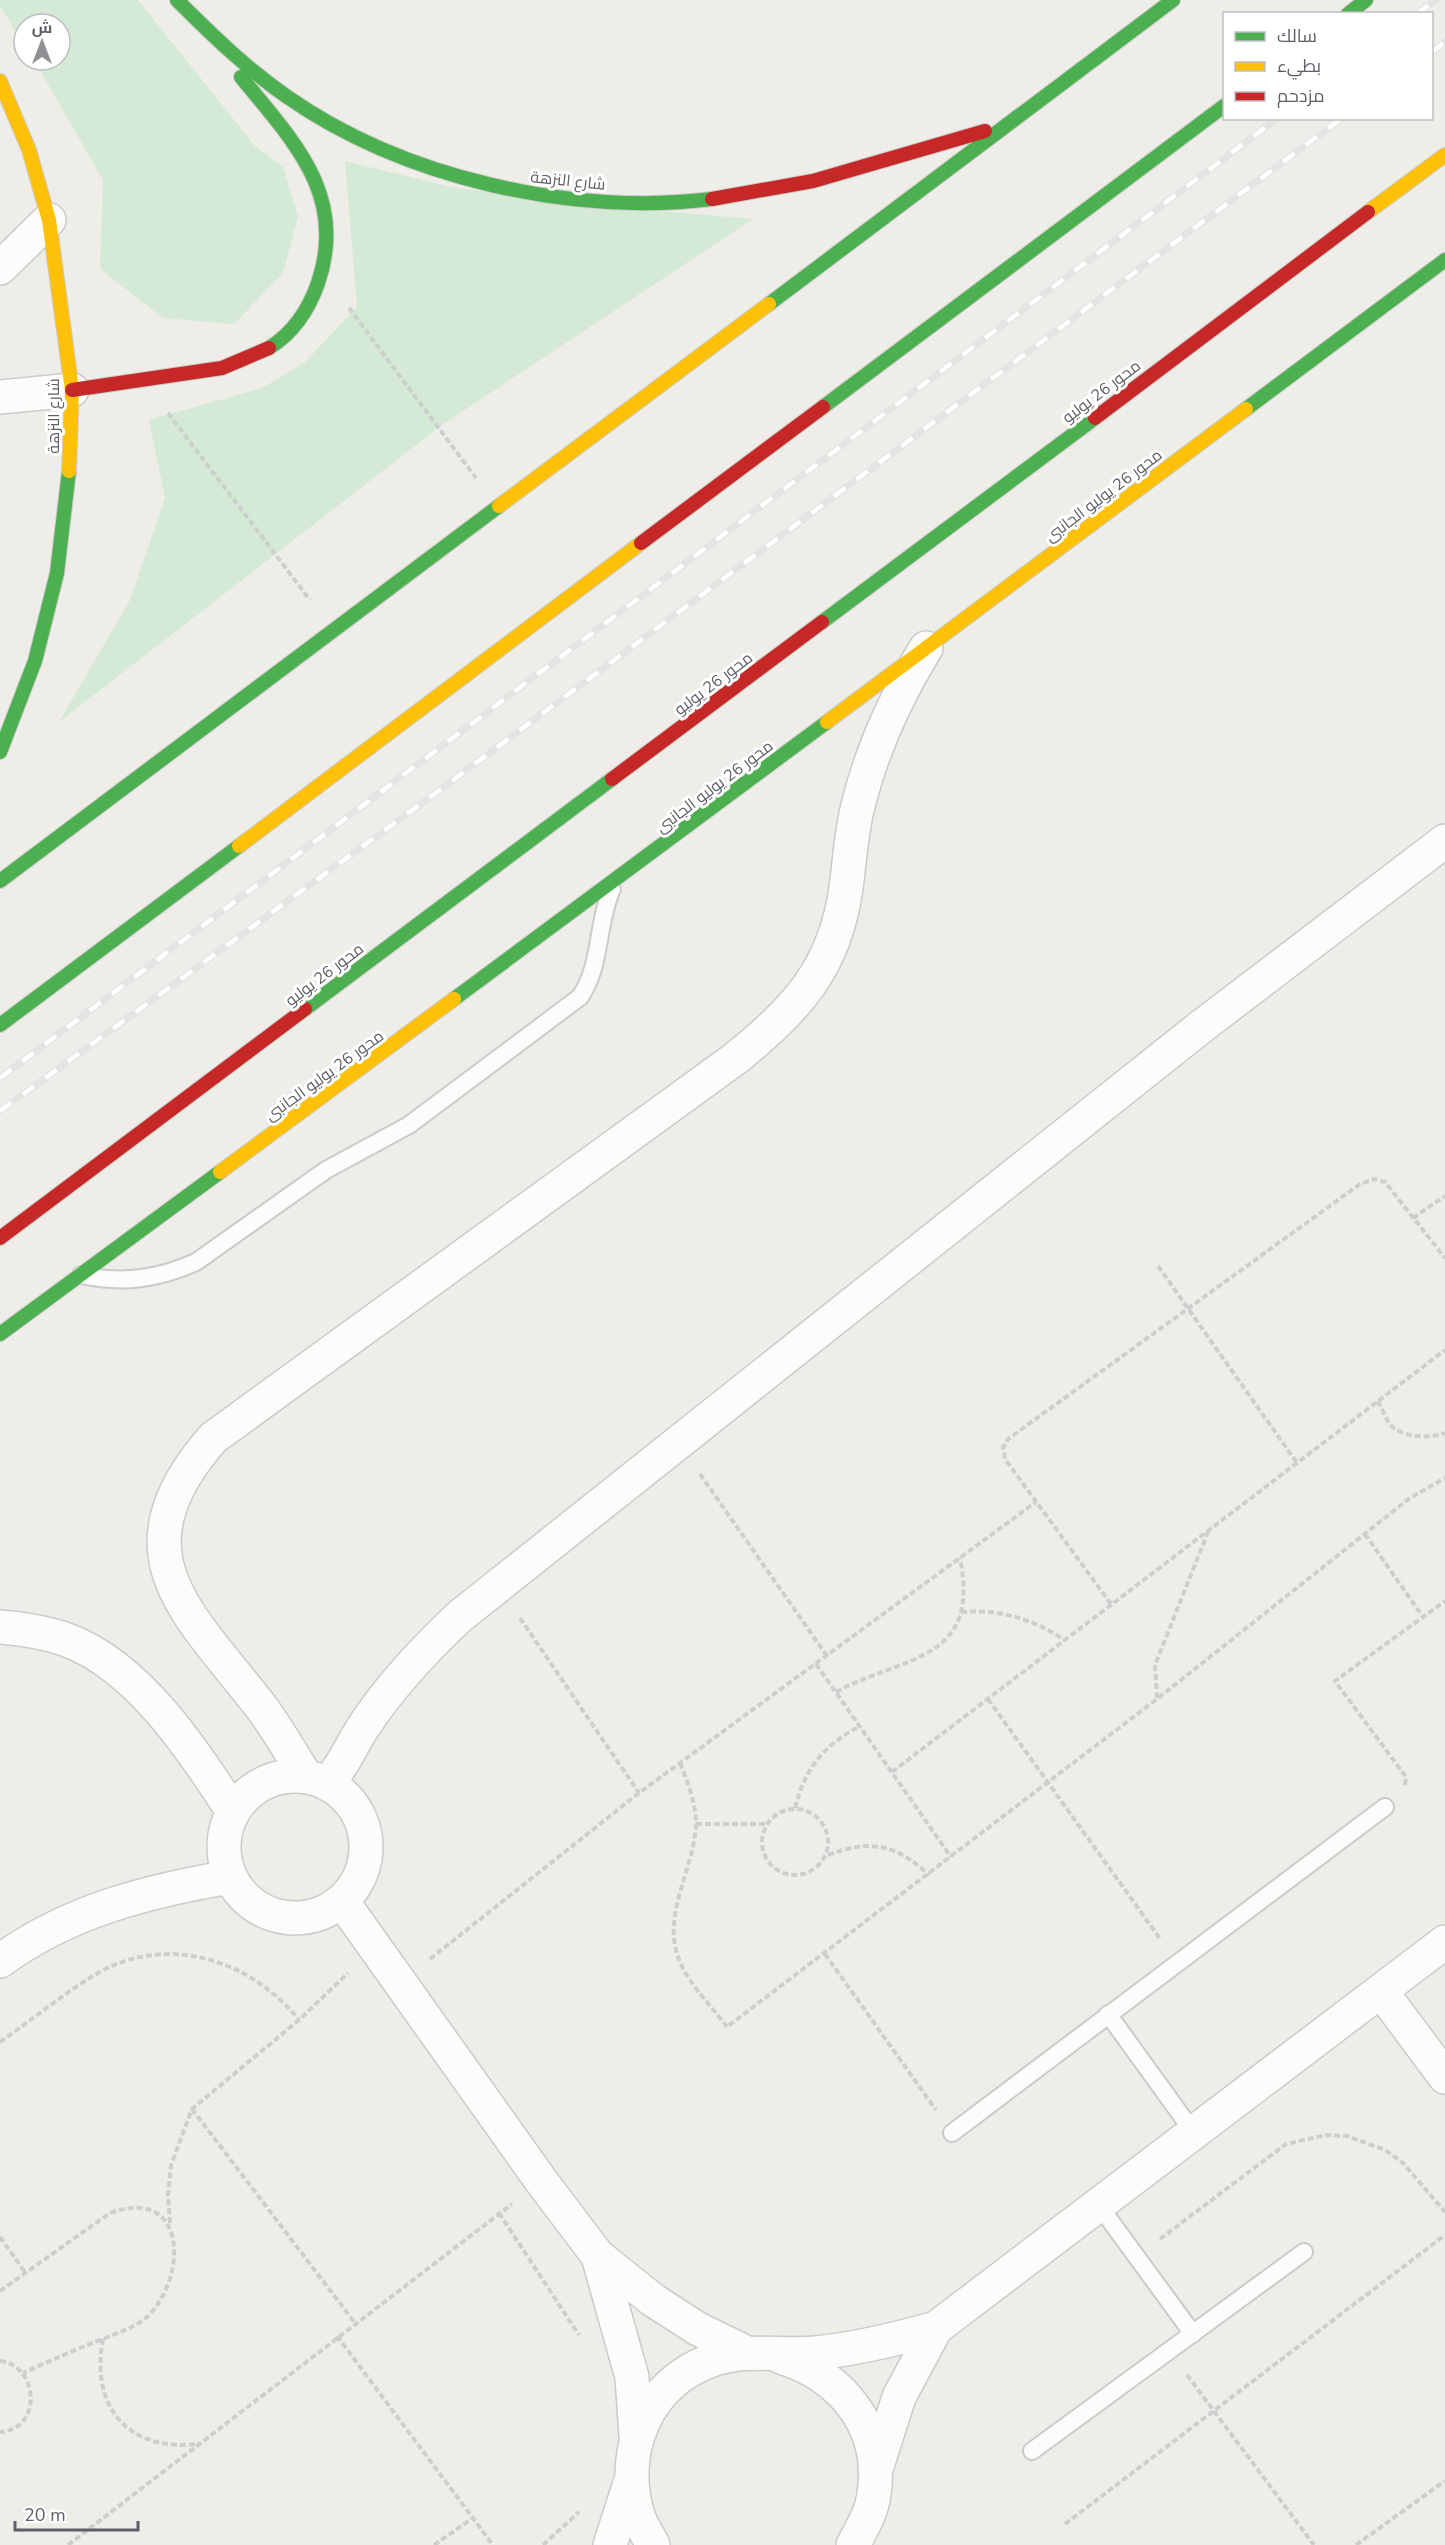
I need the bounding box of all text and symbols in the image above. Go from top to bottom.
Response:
north arrow [12,12,72,72]
legend [1223,12,1433,120]
text: ش [32,17,52,39]
text: سالك [1277,24,1317,48]
text: بطيء [1277,54,1321,80]
text: مزدحم [1277,84,1325,108]
street label: شارع النزهة [529,166,606,196]
street label: محور 26 يوليو [1058,355,1145,428]
street label: شارع النزهة [43,378,65,454]
street label: محور 26 يوليو الجانبى [1040,444,1167,547]
street label: محور 26 يوليو [670,647,757,720]
street label: محور 26 يوليو الجانبى [651,735,778,838]
street label: محور 26 يوليو [281,938,368,1011]
street label: محور 26 يوليو الجانبى [261,1025,388,1126]
scale bar [15,2494,138,2532]
text: 20 m [24,2503,66,2527]

